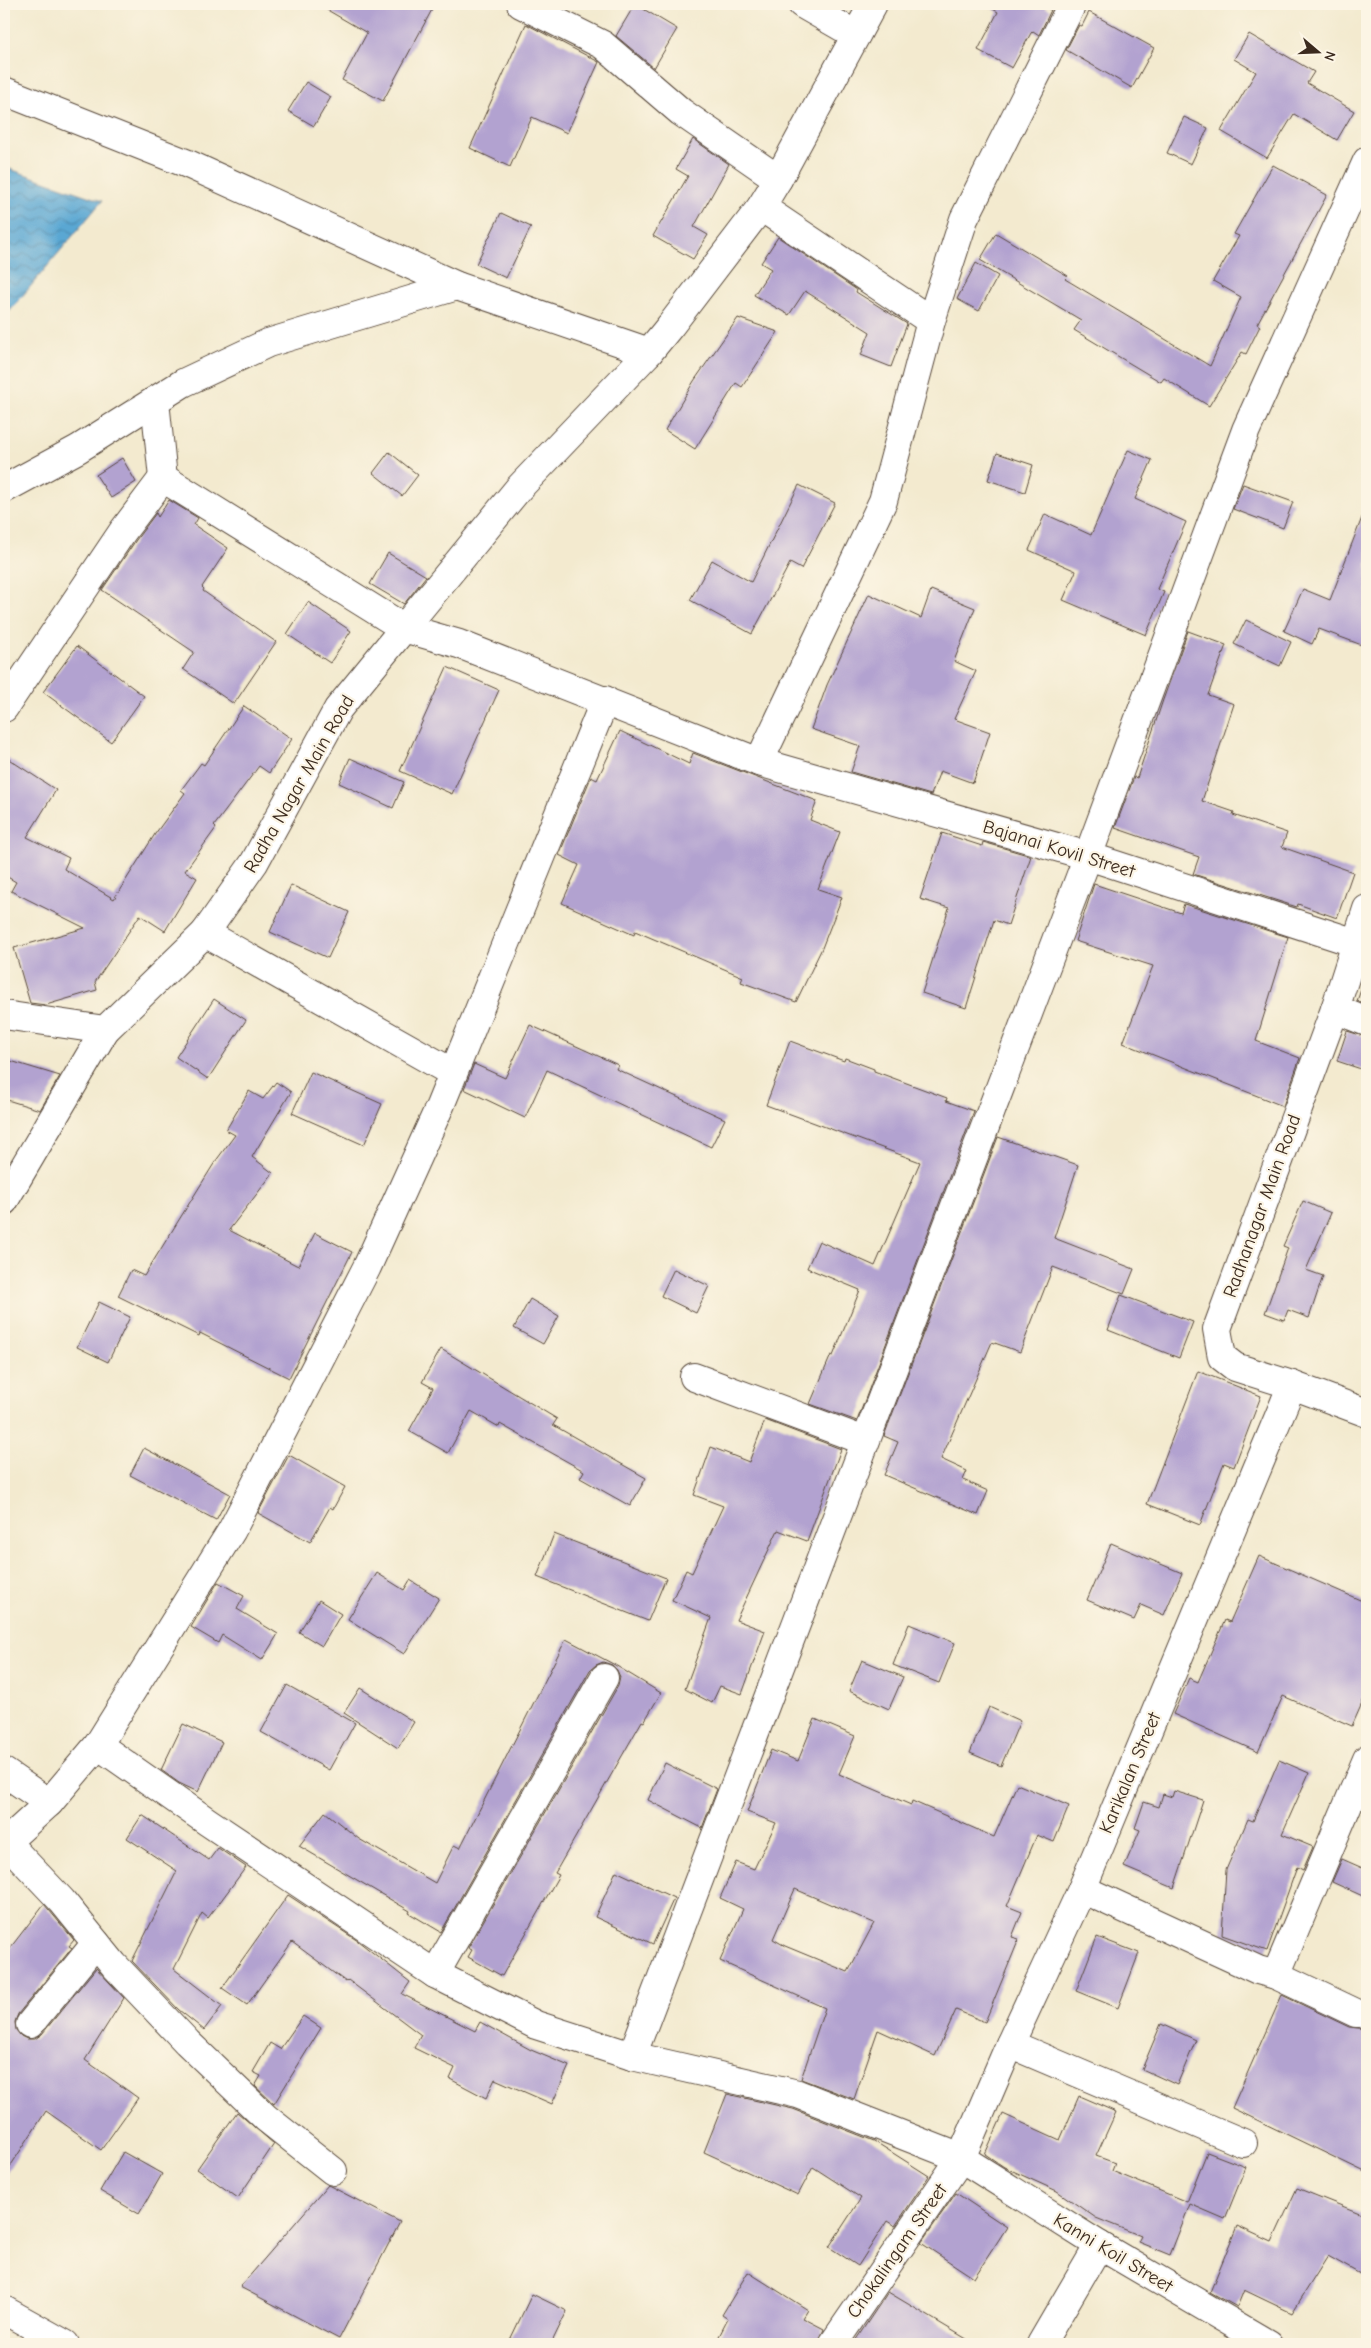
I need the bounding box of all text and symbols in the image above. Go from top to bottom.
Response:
north arrow [1294,28,1344,78]
text: N [1320,49,1339,63]
street label: Radha Nagar Main Road [239,691,359,877]
street label: Bajanai Kovil Street [980,815,1138,883]
street label: Radhanagar Main Road [1219,1112,1305,1300]
street label: Karikalan Street [1095,1709,1166,1837]
street label: Chokalingam Street [842,2179,952,2322]
street label: Kanni Koil Street [1049,2209,1177,2298]

